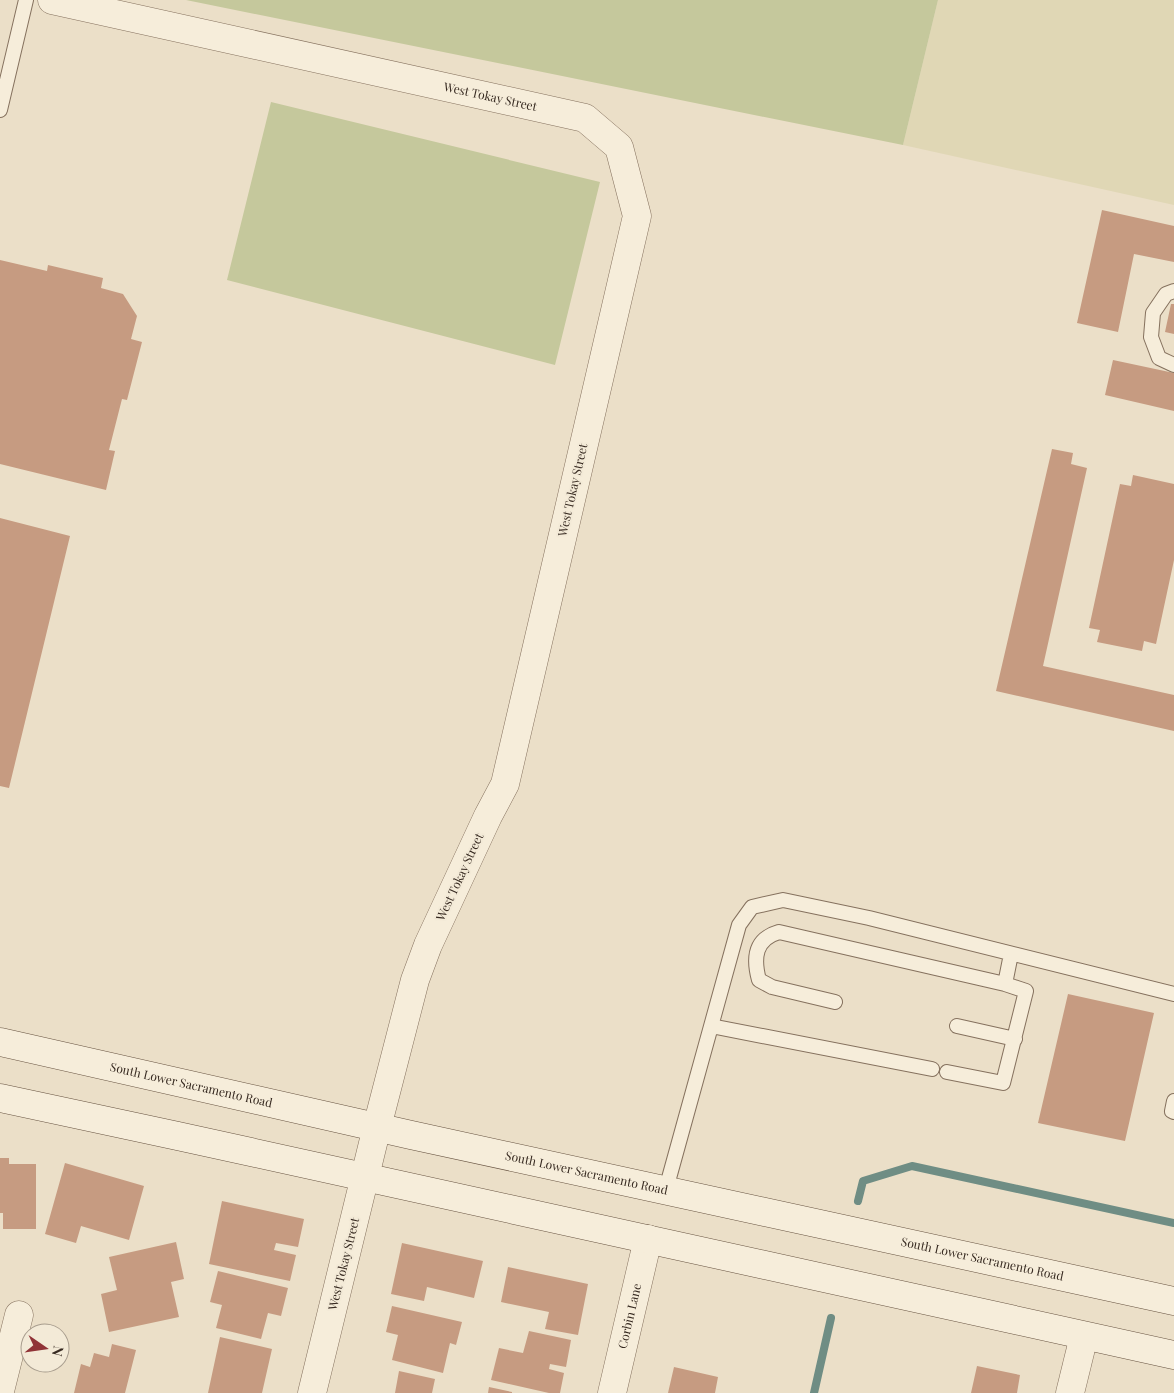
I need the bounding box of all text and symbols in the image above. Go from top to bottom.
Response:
street label: West Tokay Street [441,78,539,114]
street label: West Tokay Street [553,441,591,539]
street label: West Tokay Street [431,829,487,924]
street label: South Lower Sacramento Road [109,1058,274,1110]
street label: South Lower Sacramento Road [504,1147,670,1198]
street label: West Tokay Street [324,1215,362,1313]
street label: South Lower Sacramento Road [900,1233,1065,1284]
street label: Corbin Lane [614,1282,644,1350]
north arrow [20,1323,70,1373]
text: N [48,1344,69,1358]

